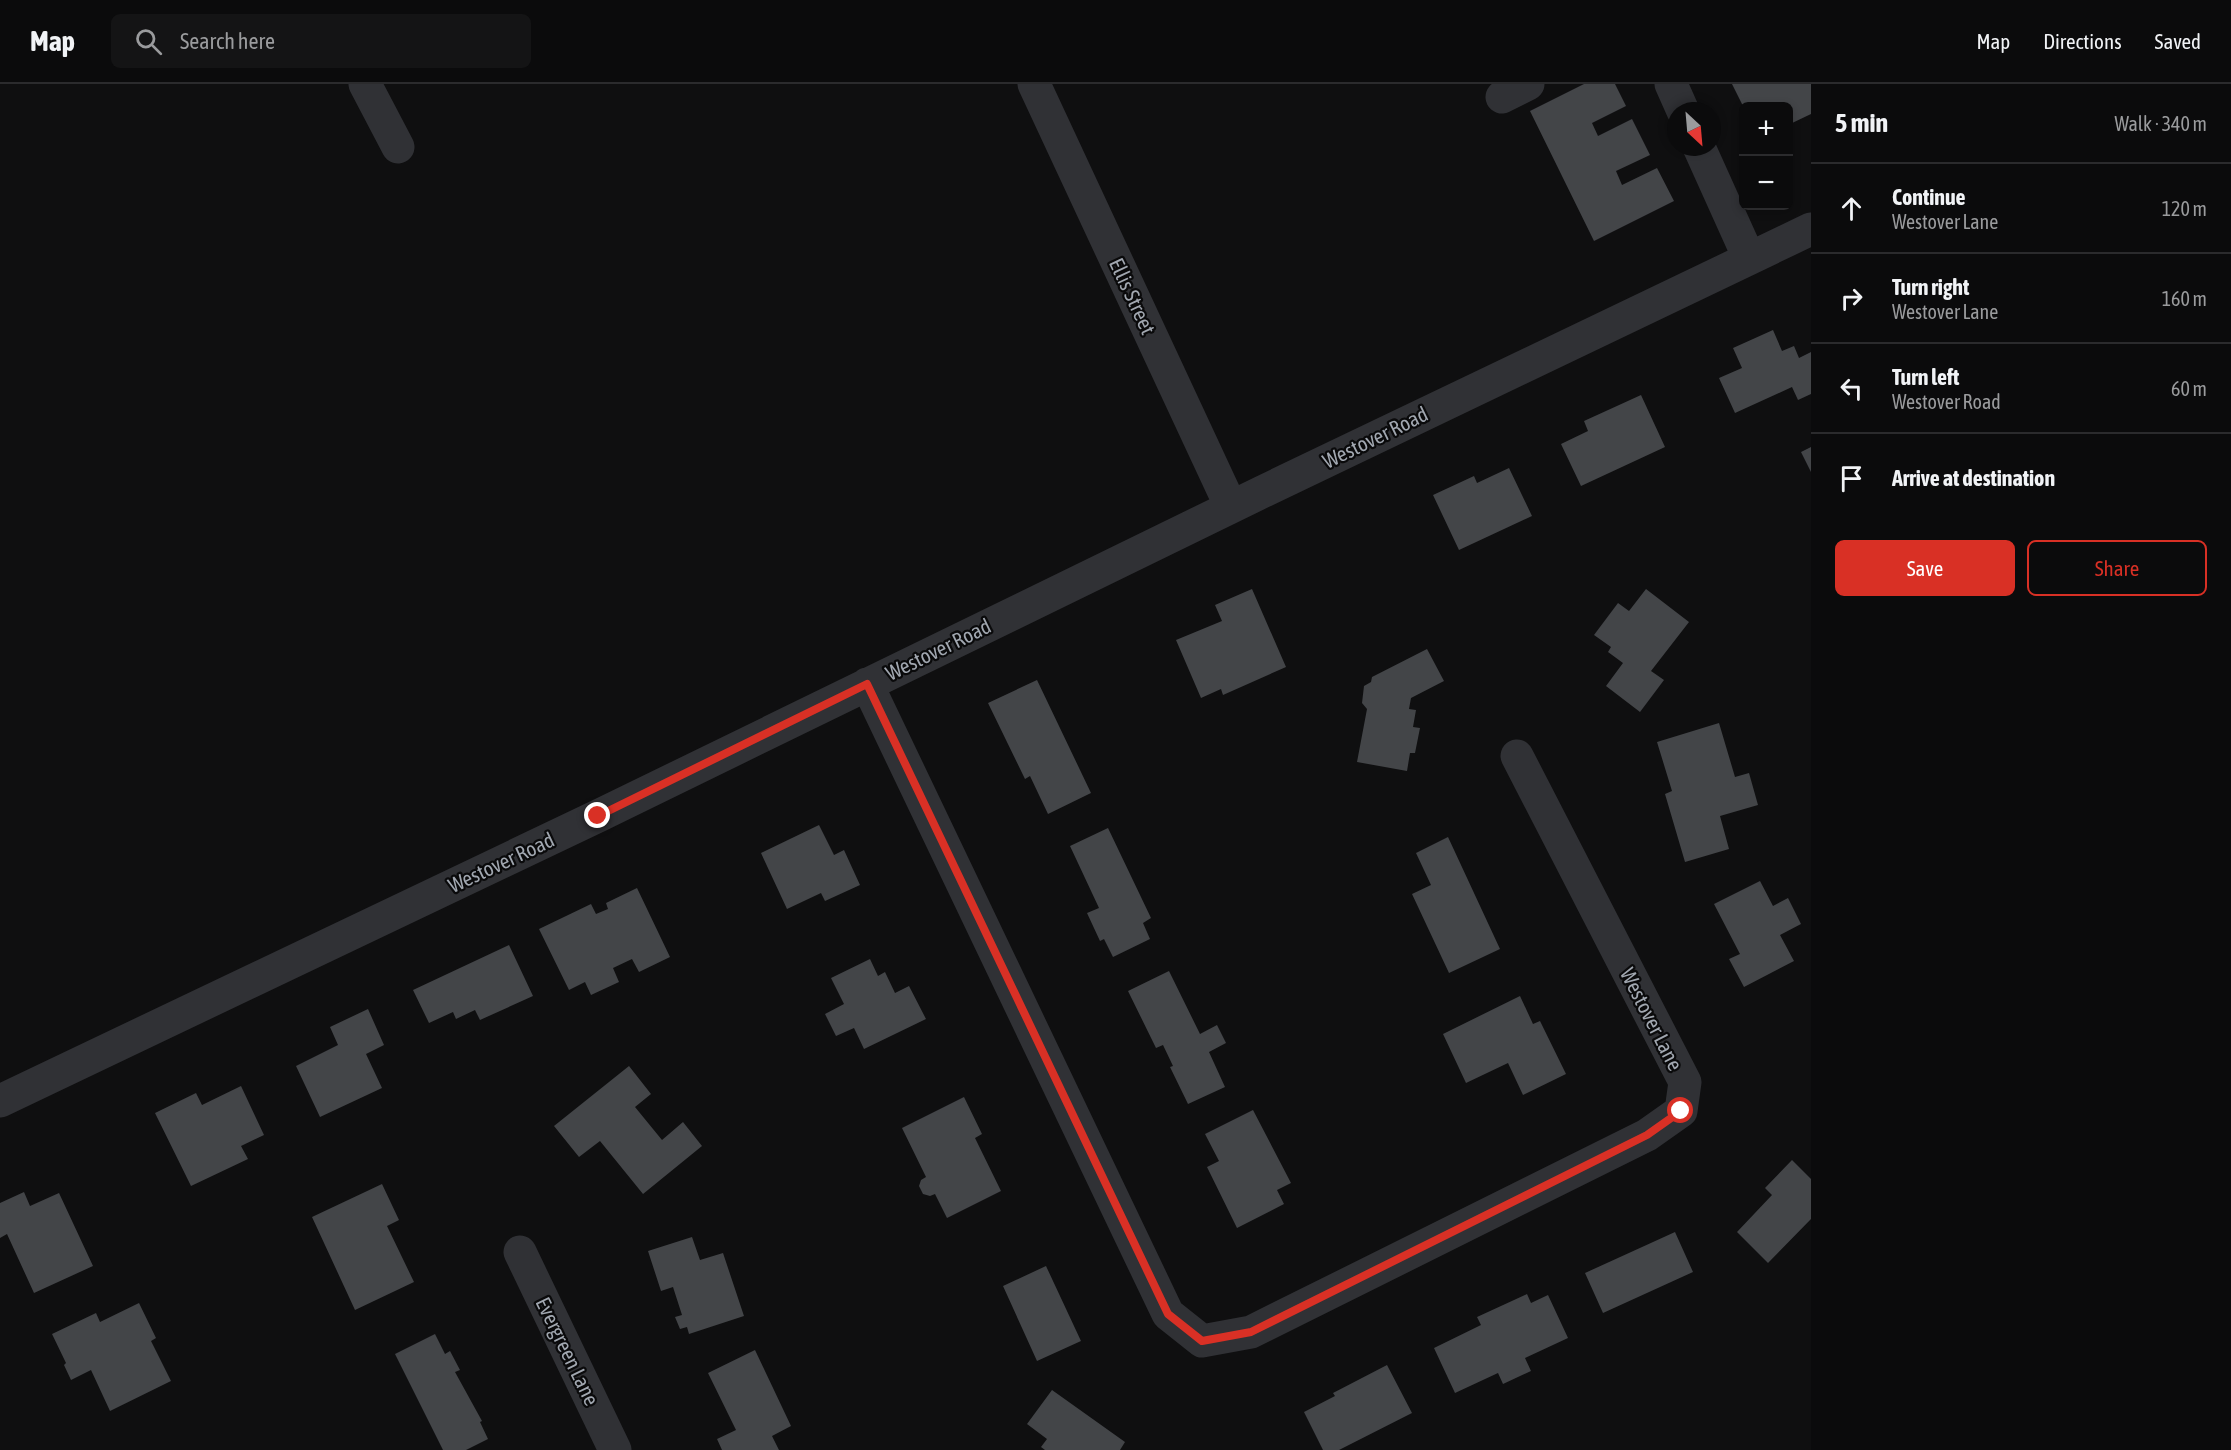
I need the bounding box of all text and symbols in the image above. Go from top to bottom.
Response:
search box [111,14,531,68]
text: Map [30,25,75,57]
icon: search [132,25,165,58]
text: Search here [180,28,275,54]
text: Map [1976,29,2010,53]
text: Directions [2043,29,2122,53]
text: Saved [2155,29,2201,53]
north arrow [1667,102,1721,156]
map controls [1739,102,1793,210]
button: + [1739,102,1793,156]
text: 5 min [1835,108,1888,138]
text: Walk · 340 m [2115,112,2207,135]
button: − [1739,156,1793,210]
text: Continue [1892,184,1966,210]
icon: ahead [1835,192,1868,225]
text: 120 m [2162,197,2207,220]
text: Westover Lane [1892,210,1998,233]
street label: Ellis Street [1105,254,1161,338]
text: Turn right [1892,274,1969,300]
icon: right [1835,282,1868,315]
text: 160 m [2162,287,2207,310]
text: Westover Lane [1892,300,1998,323]
text: Turn left [1892,364,1959,390]
icon: left [1835,372,1868,405]
text: 60 m [2171,377,2207,400]
text: Westover Road [1892,390,2001,413]
street label: Westover Road [1318,401,1432,473]
icon: arrive [1835,462,1868,495]
text: Arrive at destination [1892,465,2055,491]
button: Save [1835,540,2015,596]
button: Share [2027,540,2207,596]
street label: Westover Road [881,613,995,685]
route end [584,802,610,828]
street label: Westover Road [444,827,558,897]
street label: Westover Lane [1616,964,1688,1074]
route start [1667,1097,1693,1123]
street label: Evergreen Lane [531,1293,605,1409]

